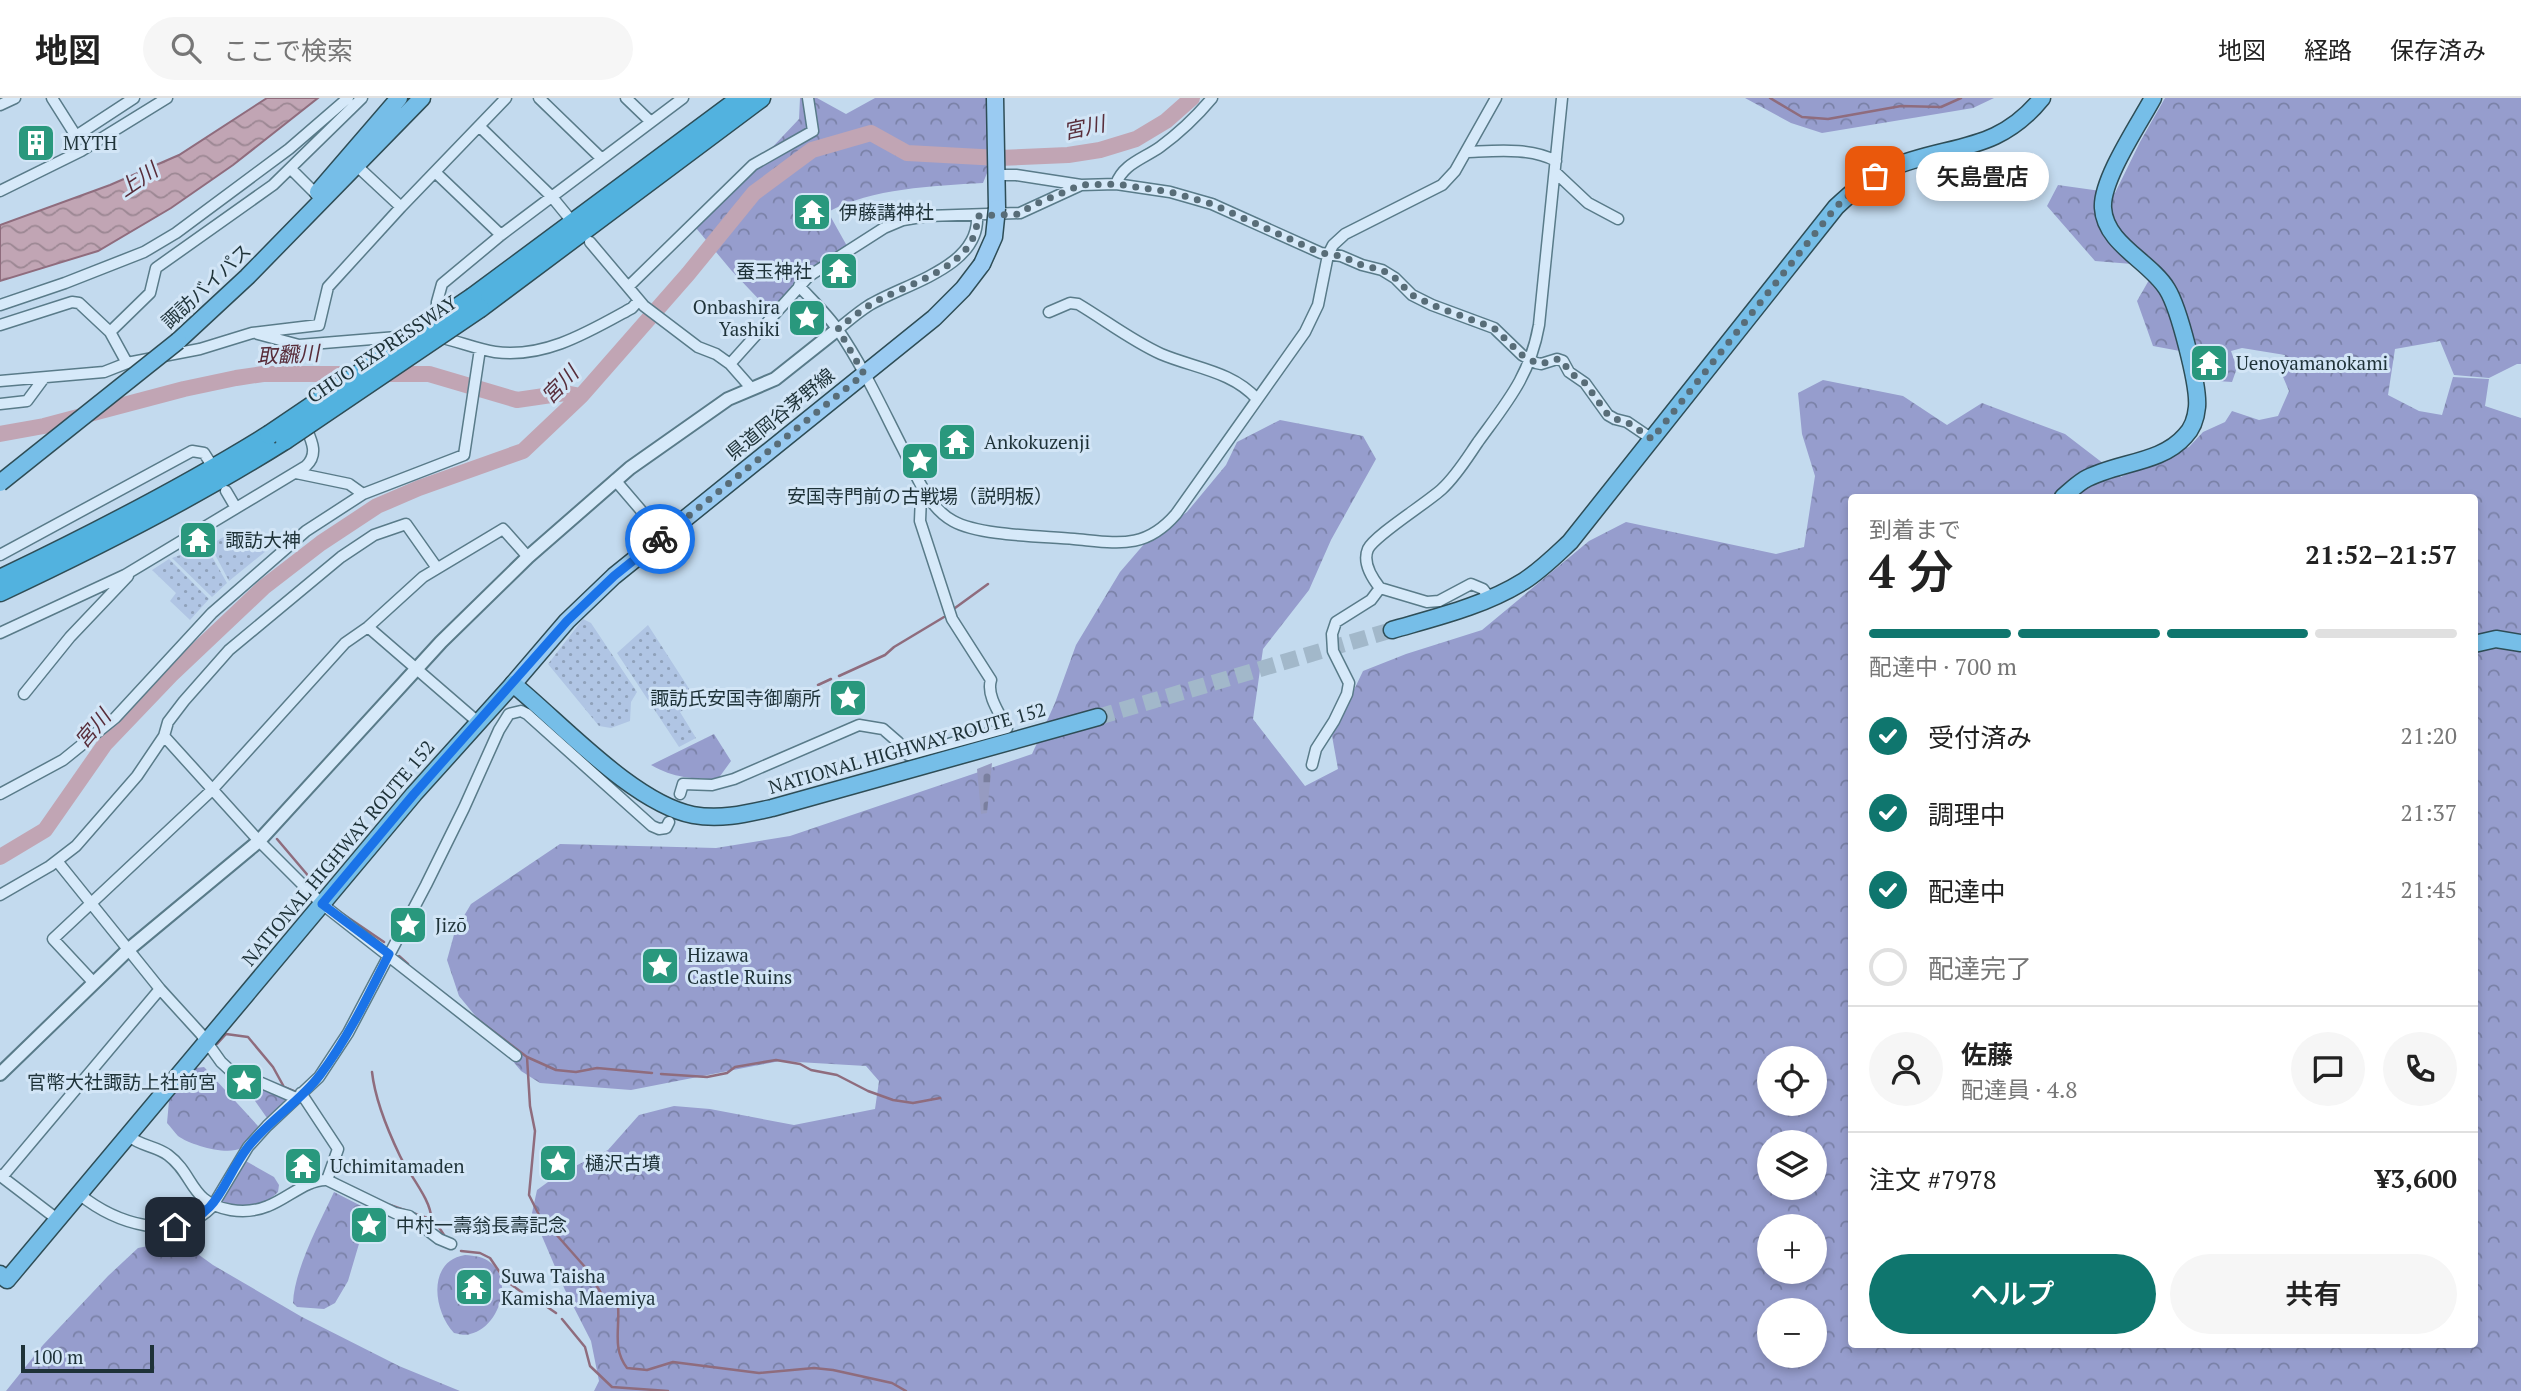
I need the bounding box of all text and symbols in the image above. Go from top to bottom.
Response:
search box [143,17,633,80]
text: 地図 [35,28,101,71]
icon: search [167,29,205,67]
text: ここで検索 [223,33,353,67]
text: 地図 [2218,34,2266,66]
text: 経路 [2304,34,2352,66]
text: 保存済み [2390,34,2486,66]
water label: 宮川 [1060,109,1109,145]
building icon: MYTH [15,122,57,164]
place label: MYTH [63,130,117,155]
pin [1845,146,1905,206]
callout: 矢島畳店 [1917,152,2050,200]
water label: 上川 [112,155,164,203]
icon: bag [1856,157,1894,195]
text: 矢島畳店 [1937,161,2029,192]
temple icon: 伊藤講神社 [791,191,833,233]
place label: 伊藤講神社 [839,199,934,224]
street label: 諏訪バイパス [156,238,256,334]
temple icon: 蚕玉神社 [818,250,860,292]
place label: 蚕玉神社 [736,258,812,283]
street label: CHUO EXPRESSWAY [302,289,462,408]
place label: Onbashira Yashiki [693,294,780,341]
place icon: Onbashira Yashiki [786,297,828,339]
water label: 取飜川 [256,338,322,370]
temple icon: Uenoyamanokami [2188,342,2230,384]
place label: Uenoyamanokami [2236,350,2388,375]
water label: 宮川 [535,358,585,409]
street label: 県道岡谷茅野線 [720,362,839,465]
temple icon: Ankokuzenji [936,421,978,463]
place label: Ankokuzenji [984,429,1090,454]
place icon: 安国寺門前の古戦場（説明板） [899,440,941,482]
place label: 安国寺門前の古戦場（説明板） [787,483,1053,508]
courier [625,504,695,574]
text: 到着まで [1869,514,1961,545]
temple icon: 諏訪大神 [177,519,219,561]
icon: bike [641,520,679,558]
place label: 諏訪大神 [225,527,301,552]
text: 21:52–21:57 [2305,537,2457,571]
text: 4 分 [1869,540,1953,601]
text: 配達中 · 700 m [1869,651,2017,682]
place icon: 諏訪氏安国寺御廟所 [827,677,869,719]
place label: 諏訪氏安国寺御廟所 [650,685,821,710]
street label: NATIONAL HIGHWAY ROUTE 152 [765,696,1048,799]
water label: 宮川 [68,702,118,753]
icon: check [1869,717,1907,755]
text: 受付済み [1928,720,2032,754]
text: 21:20 [2400,720,2457,751]
street label: NATIONAL HIGHWAY ROUTE 152 [236,735,440,971]
icon: check [1869,794,1907,832]
text: 調理中 [1928,797,2006,831]
text: 21:37 [2400,797,2457,828]
icon: check [1869,871,1907,909]
text: 配達中 [1928,874,2006,908]
text: 21:45 [2400,874,2457,905]
place icon: Jizō [387,904,429,946]
place label: Jizō [435,912,467,937]
place label: Hizawa Castle Ruins [687,942,792,989]
place icon: Hizawa Castle Ruins [639,945,681,987]
text: 配達完了 [1928,951,2032,985]
button: person [1869,1032,1943,1106]
button: chat [2291,1032,2365,1106]
button: phone [2383,1032,2457,1106]
text: 佐藤 [1961,1037,2013,1071]
map controls [1757,1046,1827,1368]
button: locate [1757,1046,1827,1116]
place icon: 官幣大社諏訪上社前宮 [223,1061,265,1103]
place label: 官幣大社諏訪上社前宮 [27,1069,217,1094]
text: 配達員 · 4.8 [1961,1074,2078,1105]
button: layers [1757,1130,1827,1200]
place icon: 樋沢古墳 [537,1142,579,1184]
temple icon: Uchimitamaden [282,1145,324,1187]
place label: 樋沢古墳 [585,1150,661,1175]
place label: Uchimitamaden [330,1153,465,1178]
text: ¥3,600 [2376,1161,2457,1195]
text: 注文 #7978 [1869,1162,1997,1196]
pin [145,1197,205,1257]
place icon: 中村一壽翁長壽記念 [348,1204,390,1246]
icon: home [156,1208,194,1246]
place label: 中村一壽翁長壽記念 [396,1212,567,1237]
button: + [1757,1214,1827,1284]
button: ヘルプ [1869,1254,2156,1334]
button: 共有 [2170,1254,2457,1334]
place label: Suwa Taisha Kamisha Maemiya [501,1263,656,1310]
temple icon: Suwa Taisha Kamisha Maemiya [453,1266,495,1308]
button: − [1757,1298,1827,1368]
scale bar [21,1342,154,1374]
text: 100 m [32,1344,83,1369]

